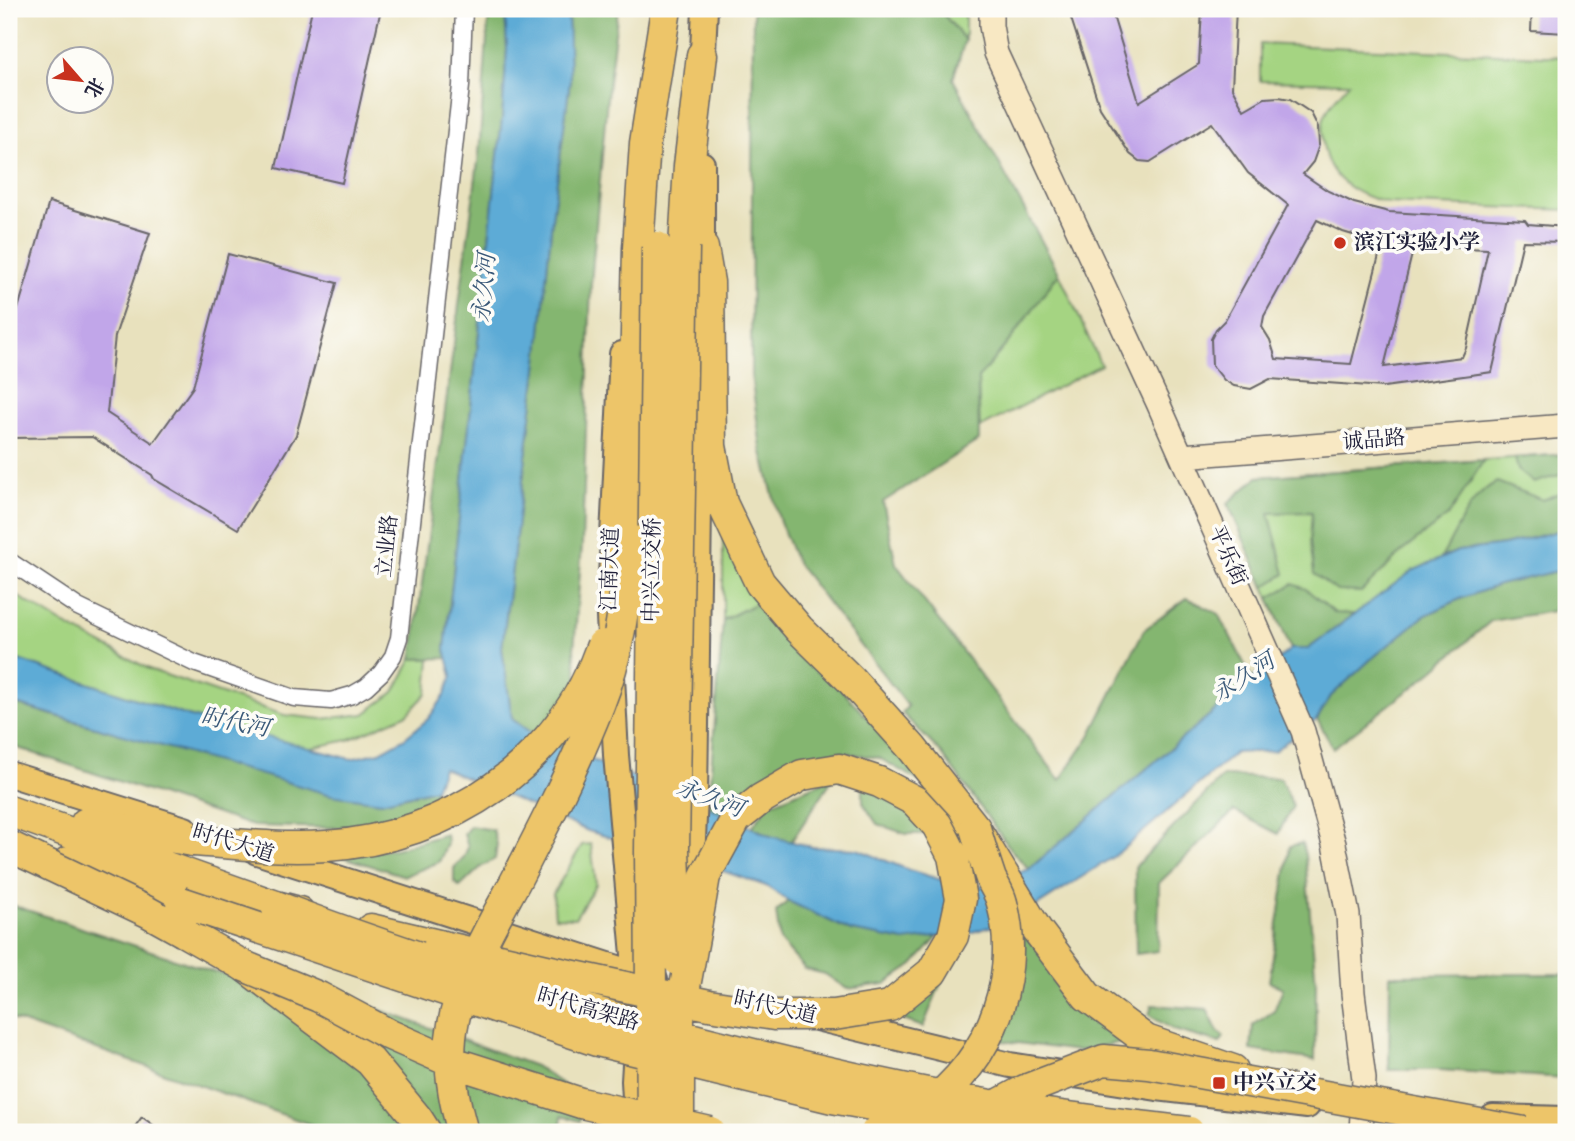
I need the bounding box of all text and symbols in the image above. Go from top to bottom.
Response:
north arrow [46,46,116,116]
text: 北 [80,74,107,101]
place label: 滨江实验小学 [1354,230,1480,254]
marker: 滨江实验小学 [1332,235,1348,251]
water label: 永久河 [469,248,500,323]
street label: 诚品路 [1342,426,1406,454]
street label: 立业路 [372,513,402,578]
street label: 中兴立交桥 [640,517,664,623]
street label: 平乐街 [1205,522,1251,589]
street label: 江南大道 [597,527,623,611]
water label: 永久河 [1208,646,1283,706]
water label: 时代河 [199,703,275,742]
water label: 永久河 [674,775,751,823]
street label: 时代大道 [190,820,277,866]
street label: 时代高架路 [535,984,642,1035]
street label: 时代大道 [732,986,819,1028]
place label: 中兴立交 [1233,1070,1317,1094]
marker: 中兴立交 [1211,1075,1227,1091]

